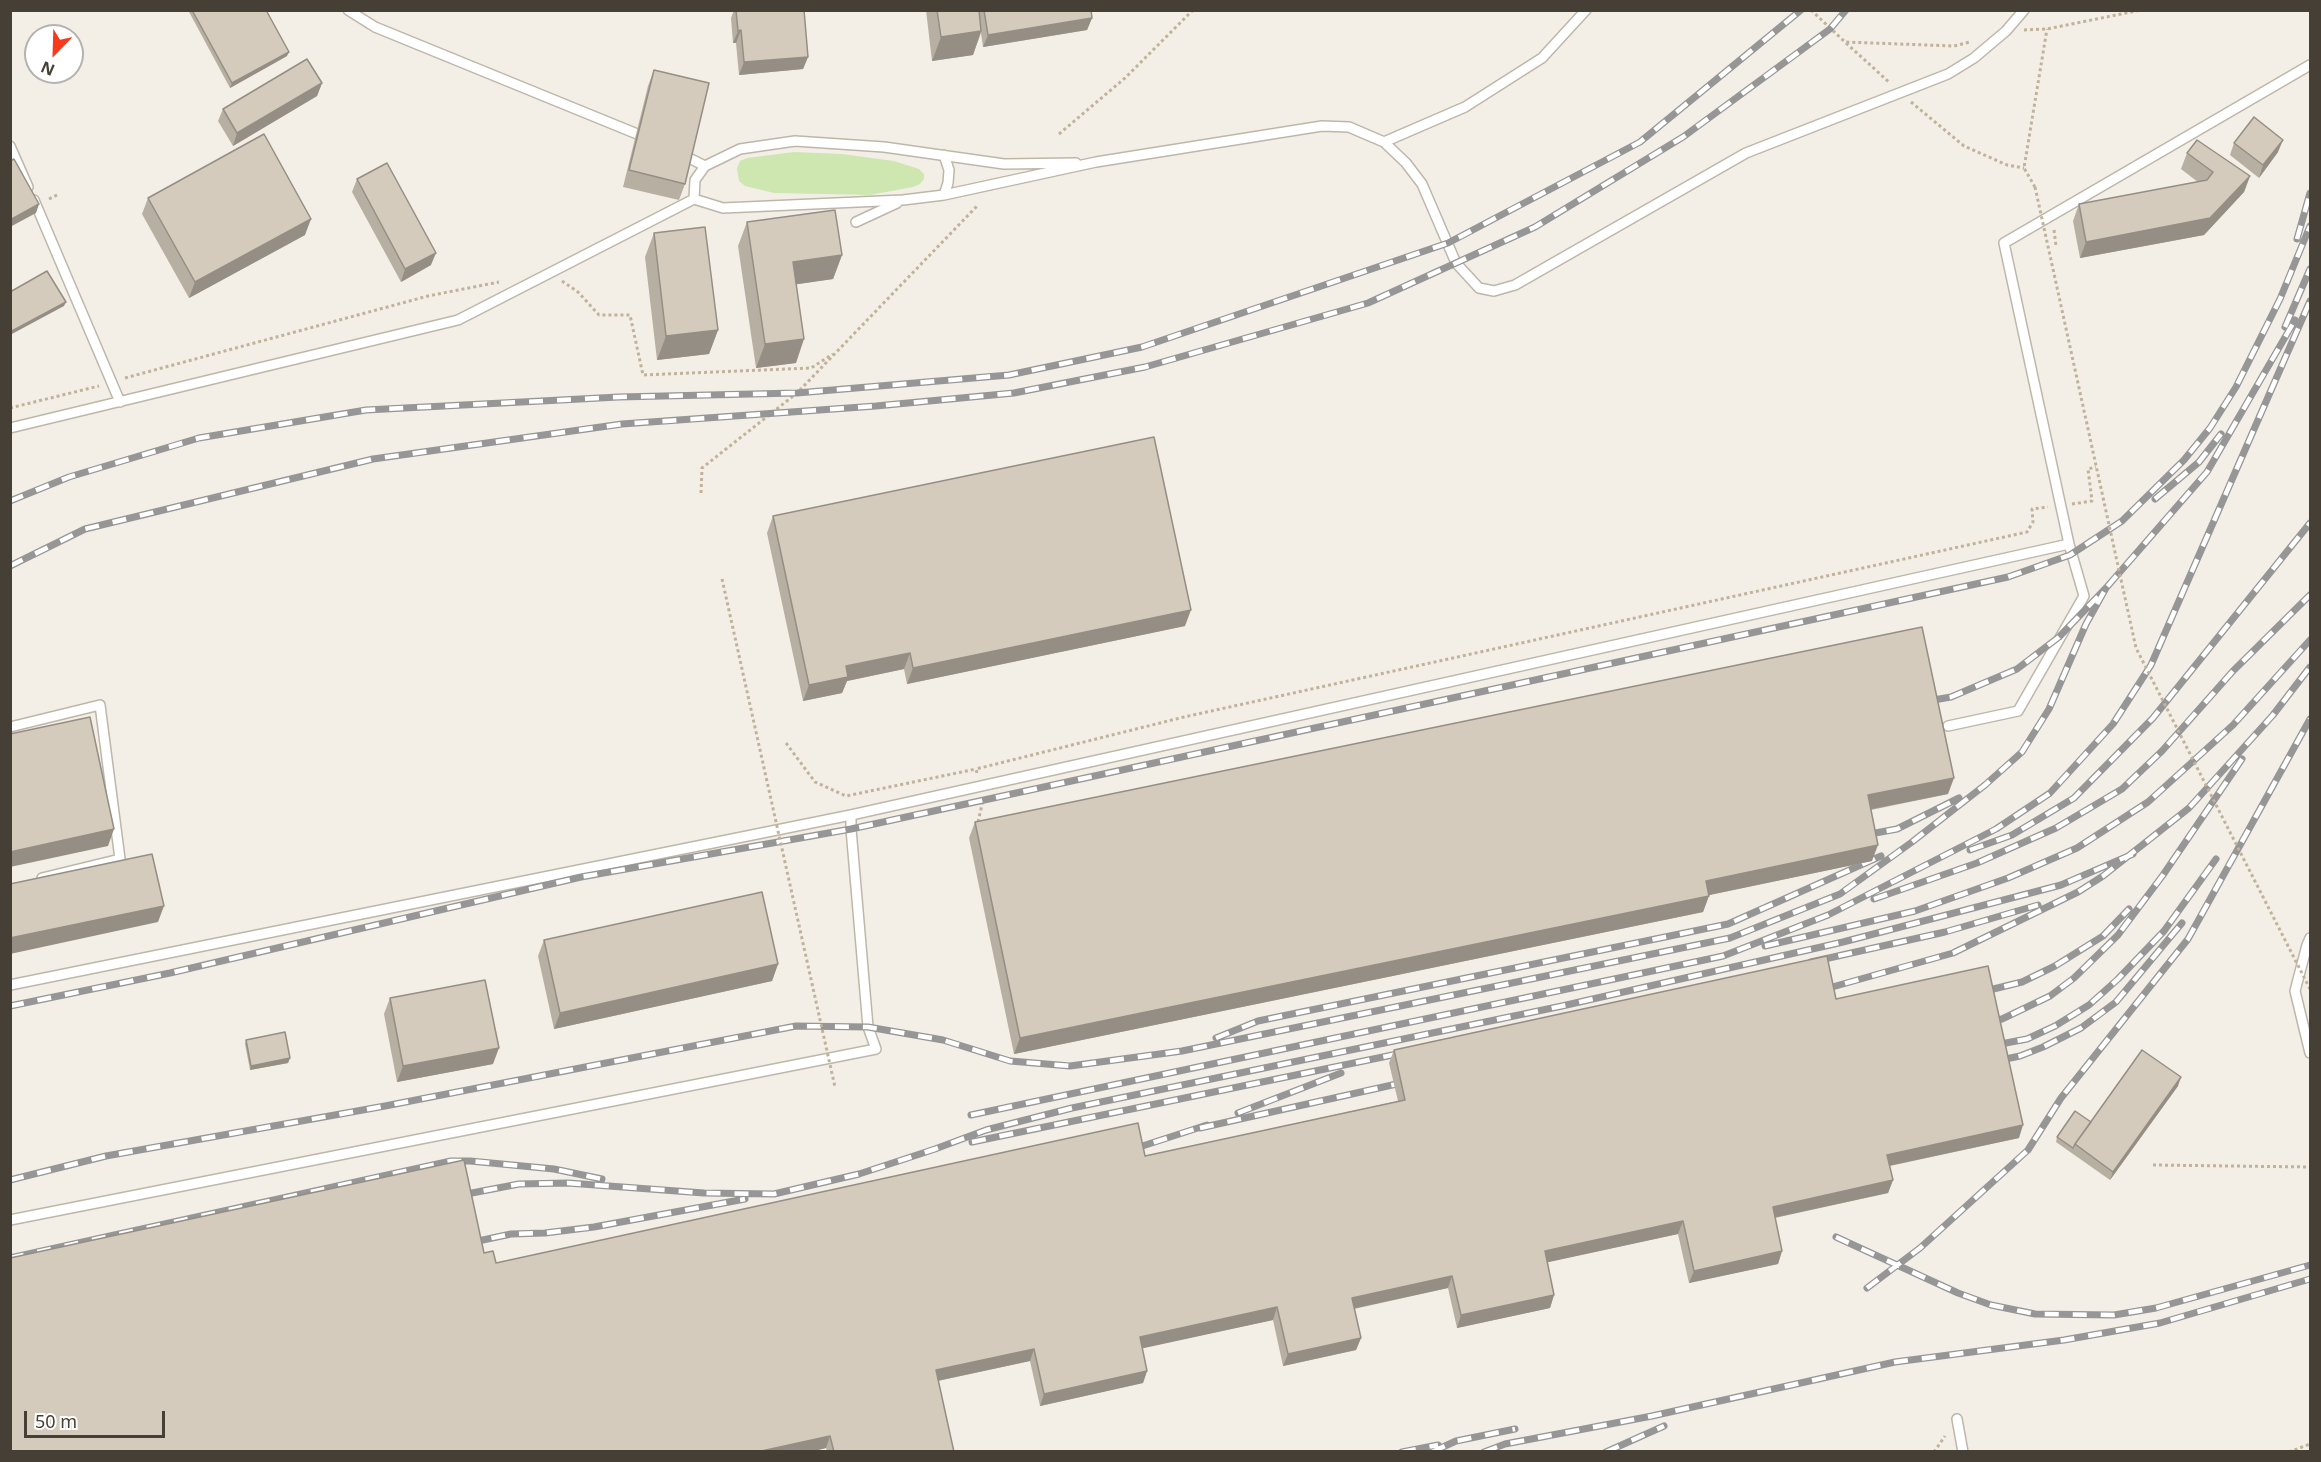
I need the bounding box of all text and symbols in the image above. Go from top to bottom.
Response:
north arrow [24,24,84,84]
text: N [37,56,58,81]
scale bar [27,1399,168,1437]
text: 50 m [35,1409,77,1433]

